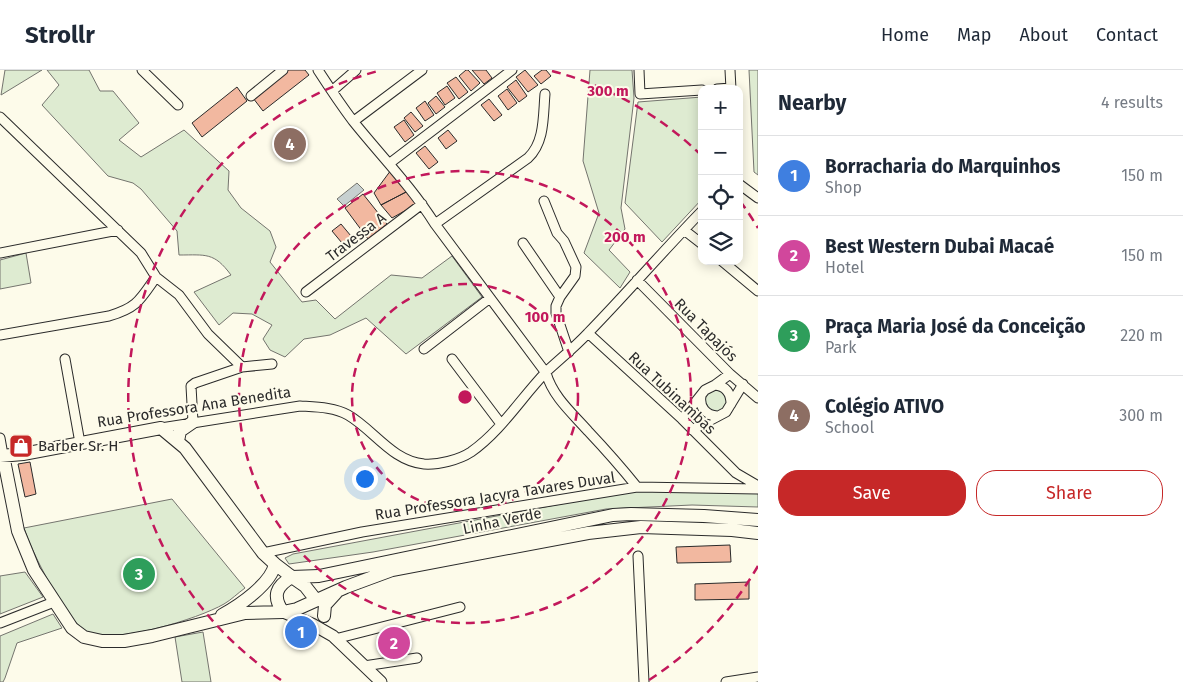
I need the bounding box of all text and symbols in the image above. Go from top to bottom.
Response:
text: Strollr [25,21,95,49]
text: Home [881,24,929,46]
text: Map [957,24,991,46]
text: About [1019,24,1068,46]
text: Contact [1096,24,1158,46]
text: 300 m [586,82,629,100]
map controls [698,85,743,265]
button: + [698,85,743,130]
text: Nearby [778,90,846,116]
text: 4 results [1101,93,1163,112]
pin: 4 [274,125,306,163]
button: − [698,130,743,175]
text: Borracharia do Marquinhos [825,155,1060,178]
text: 1 [790,166,798,185]
text: 150 m [1121,166,1163,185]
button: locate [698,175,743,220]
text: Shop [825,178,862,197]
street label: Travessa A [322,208,390,265]
button: layers [698,220,743,265]
text: 200 m [604,228,646,246]
text: Best Western Dubai Macaé [825,235,1054,258]
text: 2 [790,246,798,265]
text: 150 m [1121,246,1163,265]
text: Hotel [825,258,864,277]
street label: Rua Tapajós [671,295,741,365]
text: 100 m [525,308,565,326]
text: Praça Maria José da Conceição [825,315,1086,338]
text: 3 [790,326,798,345]
text: 220 m [1120,326,1163,345]
text: Park [825,338,857,357]
street label: Rua Tubinambás [625,348,719,438]
street label: Rua Professora Ana Benedita [96,383,292,431]
centre of rings [456,388,474,406]
text: Colégio ATIVO [825,395,944,418]
text: 4 [789,406,799,425]
text: 300 m [1119,406,1163,425]
text: School [825,418,874,437]
shop icon: Barber Sr. H [8,433,34,459]
place label: Barber Sr. H [38,437,118,455]
your location [352,466,378,492]
street label: Rua Professora Jacyra Tavares Duval [374,468,617,524]
button: Save [778,470,966,516]
button: Share [976,470,1163,516]
street label: Linha Verde [461,504,543,538]
pin: 3 [123,555,155,593]
pin: 1 [285,613,317,651]
pin: 2 [378,624,410,662]

